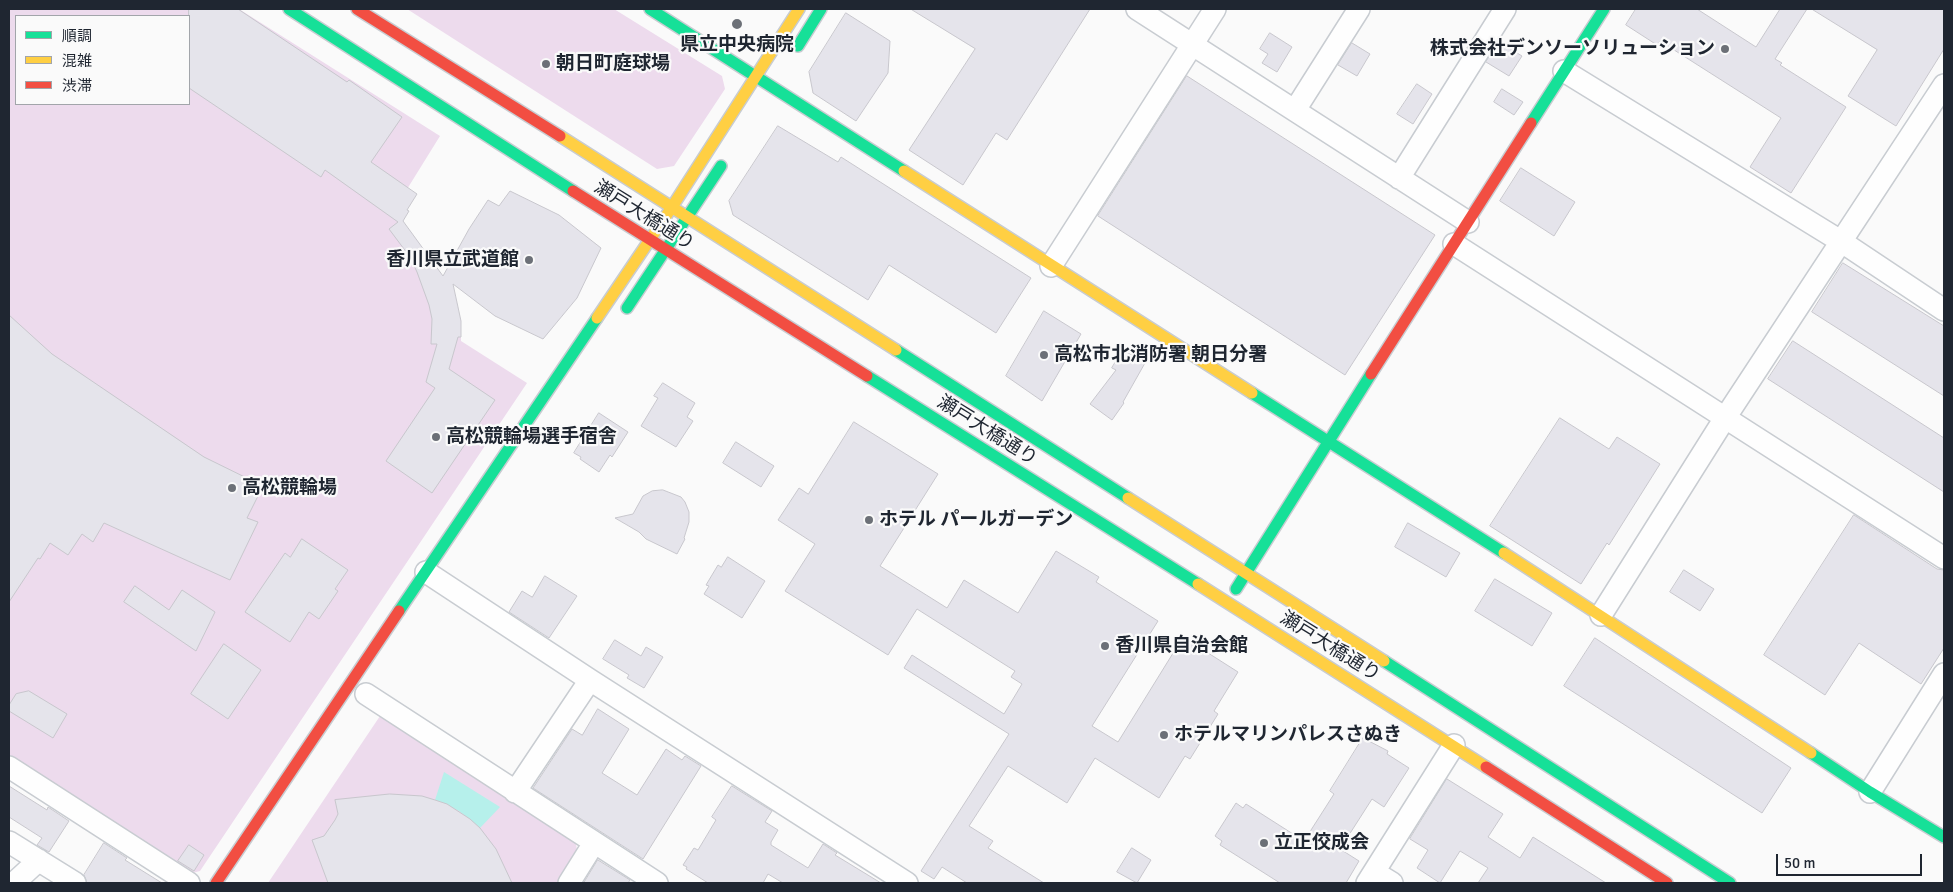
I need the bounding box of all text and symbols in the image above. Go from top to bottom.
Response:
legend [15,15,190,105]
marker: 県立中央病院 [730,17,744,31]
text: 順調 [62,27,92,45]
place label: 県立中央病院 [680,34,794,56]
place label: 株式会社デンソーソリューション [1430,38,1715,60]
marker: 株式会社デンソーソリューション [1719,43,1731,55]
text: 混雑 [62,52,92,70]
place label: 朝日町庭球場 [556,53,670,75]
marker: 朝日町庭球場 [540,58,552,70]
text: 渋滞 [62,77,92,95]
street label: 瀬戸大橋通り [590,176,698,256]
place label: 香川県立武道館 [386,249,519,271]
marker: 香川県立武道館 [523,254,535,266]
place label: 高松市北消防署 朝日分署 [1054,344,1267,366]
marker: 高松市北消防署 朝日分署 [1038,349,1050,361]
street label: 瀬戸大橋通り [933,391,1041,471]
place label: 高松競輪場選手宿舎 [446,426,617,448]
marker: 高松競輪場選手宿舎 [430,431,442,443]
place label: 高松競輪場 [242,477,337,499]
marker: 高松競輪場 [226,482,238,494]
place label: ホテル パールガーデン [879,509,1073,531]
marker: ホテル パールガーデン [863,514,875,526]
street label: 瀬戸大橋通り [1276,607,1384,687]
place label: 香川県自治会館 [1115,635,1248,657]
marker: 香川県自治会館 [1099,640,1111,652]
place label: ホテルマリンパレスさぬき [1174,724,1402,746]
marker: ホテルマリンパレスさぬき [1158,729,1170,741]
place label: 立正佼成会 [1274,832,1369,854]
marker: 立正佼成会 [1258,837,1270,849]
scale bar [1778,844,1924,876]
text: 50 m [1784,854,1815,872]

